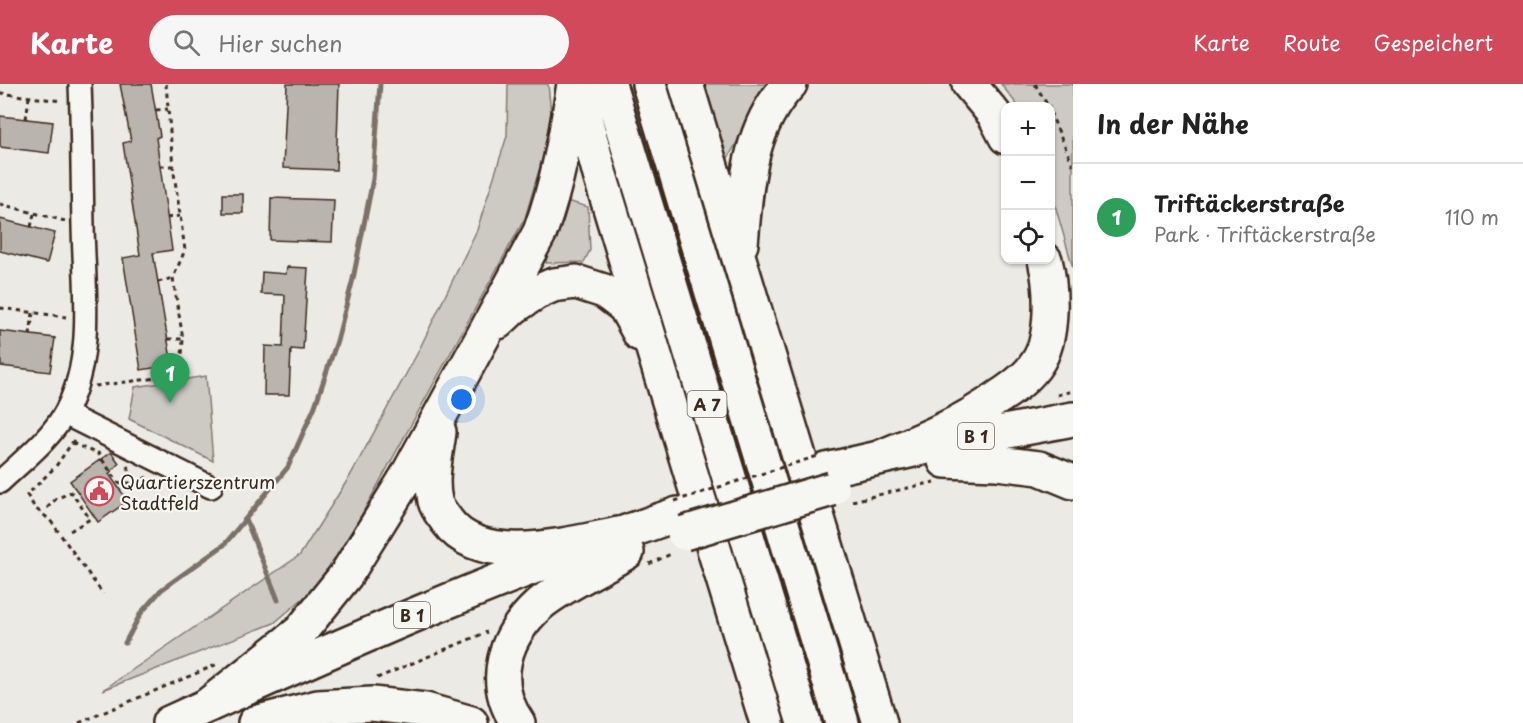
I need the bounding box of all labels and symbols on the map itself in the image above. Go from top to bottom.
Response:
pin: 1 [150,354,190,403]
your location [447,385,476,414]
road number: A 7 [688,391,726,417]
road number: B 1 [958,423,994,449]
place label: Quartierszentrum Stadtfeld [120,468,275,516]
public building icon: Quartierszentrum Stadtfeld [83,475,115,507]
road number: B 1 [394,602,430,628]

